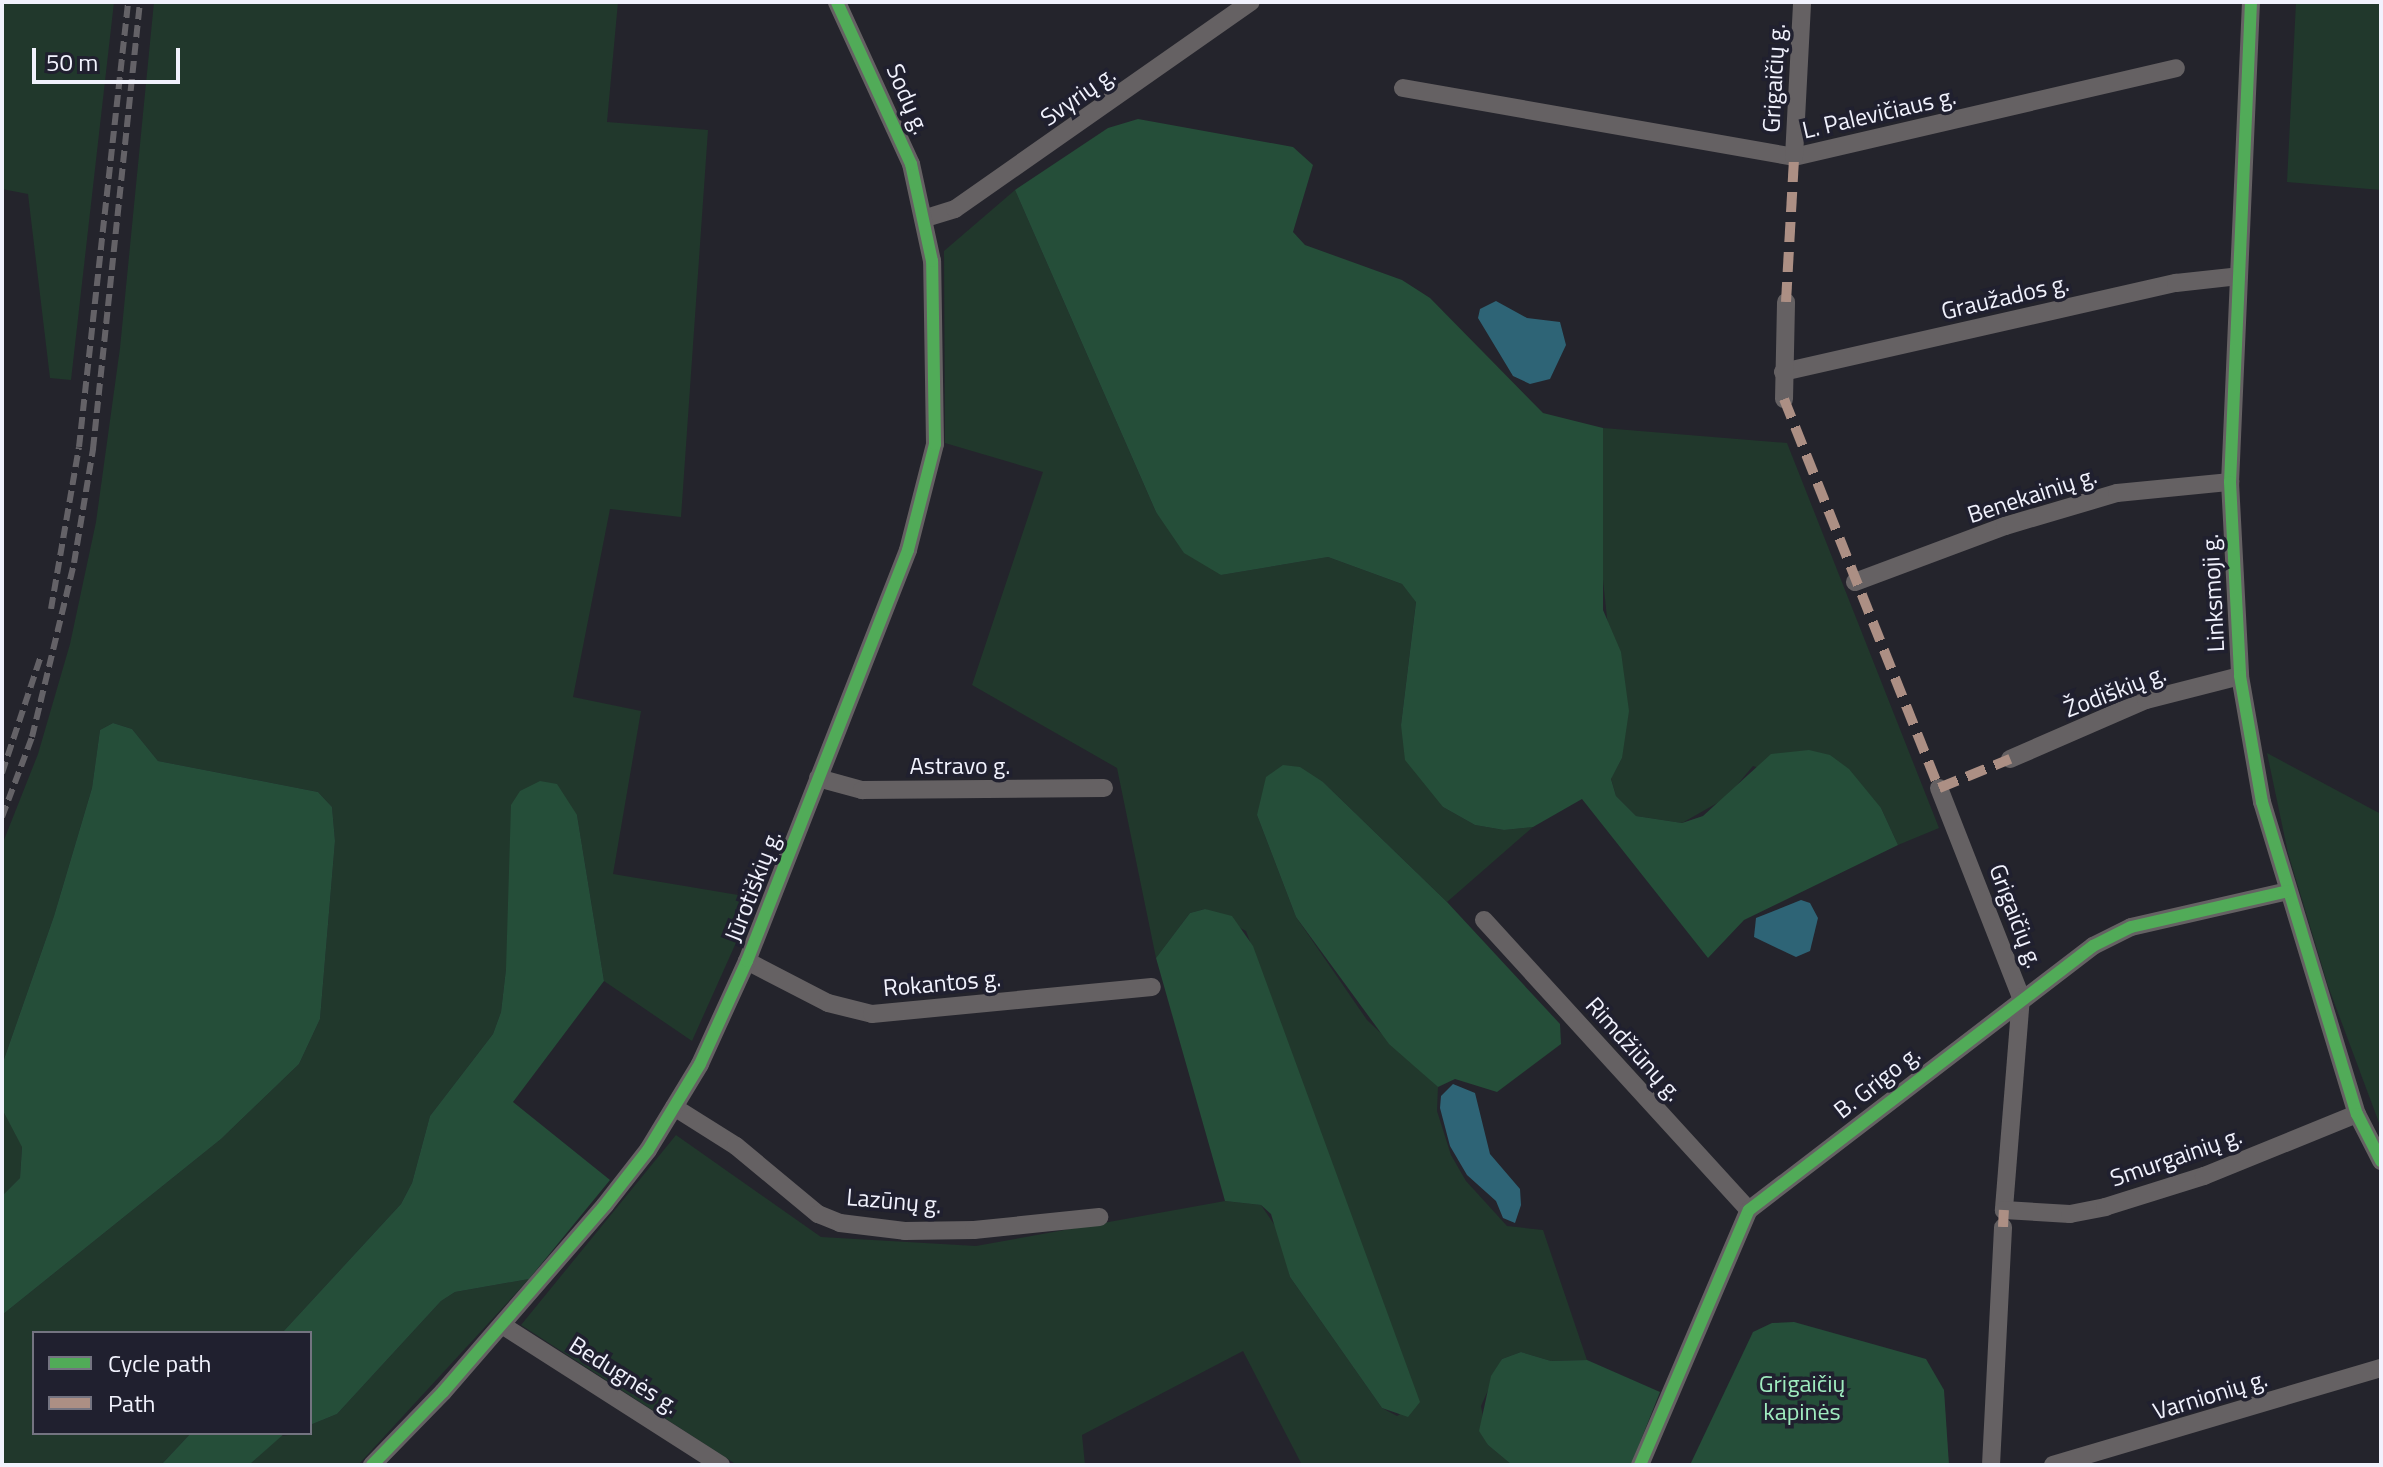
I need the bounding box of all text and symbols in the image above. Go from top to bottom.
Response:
street label: Grigaičių g. [1757,23,1791,133]
scale bar [36,32,184,82]
text: 50 m [46,44,98,80]
street label: Sodų g. [880,59,936,139]
street label: Svyrių g. [1035,60,1121,132]
street label: L. Palevičiaus g. [1799,81,1959,145]
street label: Graužados g. [1938,268,2072,326]
street label: Benekainių g. [1964,461,2100,529]
street label: Linksmoji g. [2196,533,2230,653]
street label: Žodiškių g. [2060,658,2170,724]
street label: Astravo g. [910,752,1010,780]
street label: Jūrotiškių g. [719,826,787,946]
street label: Grigaičių g. [1983,860,2049,972]
street label: Rokantos g. [882,963,1002,1003]
street label: Rimdžiūnų g. [1580,991,1688,1107]
street label: B. Grigo g. [1828,1039,1926,1125]
street label: Smurgainių g. [2106,1121,2246,1193]
street label: Lazūnų g. [845,1182,943,1220]
street label: Bedugnės g. [564,1330,684,1420]
legend [32,1331,312,1435]
text: Cycle path [108,1345,211,1381]
street label: Varnionių g. [2149,1364,2271,1426]
park label: Grigaičių kapinės [1759,1370,1845,1426]
text: Path [108,1385,155,1421]

